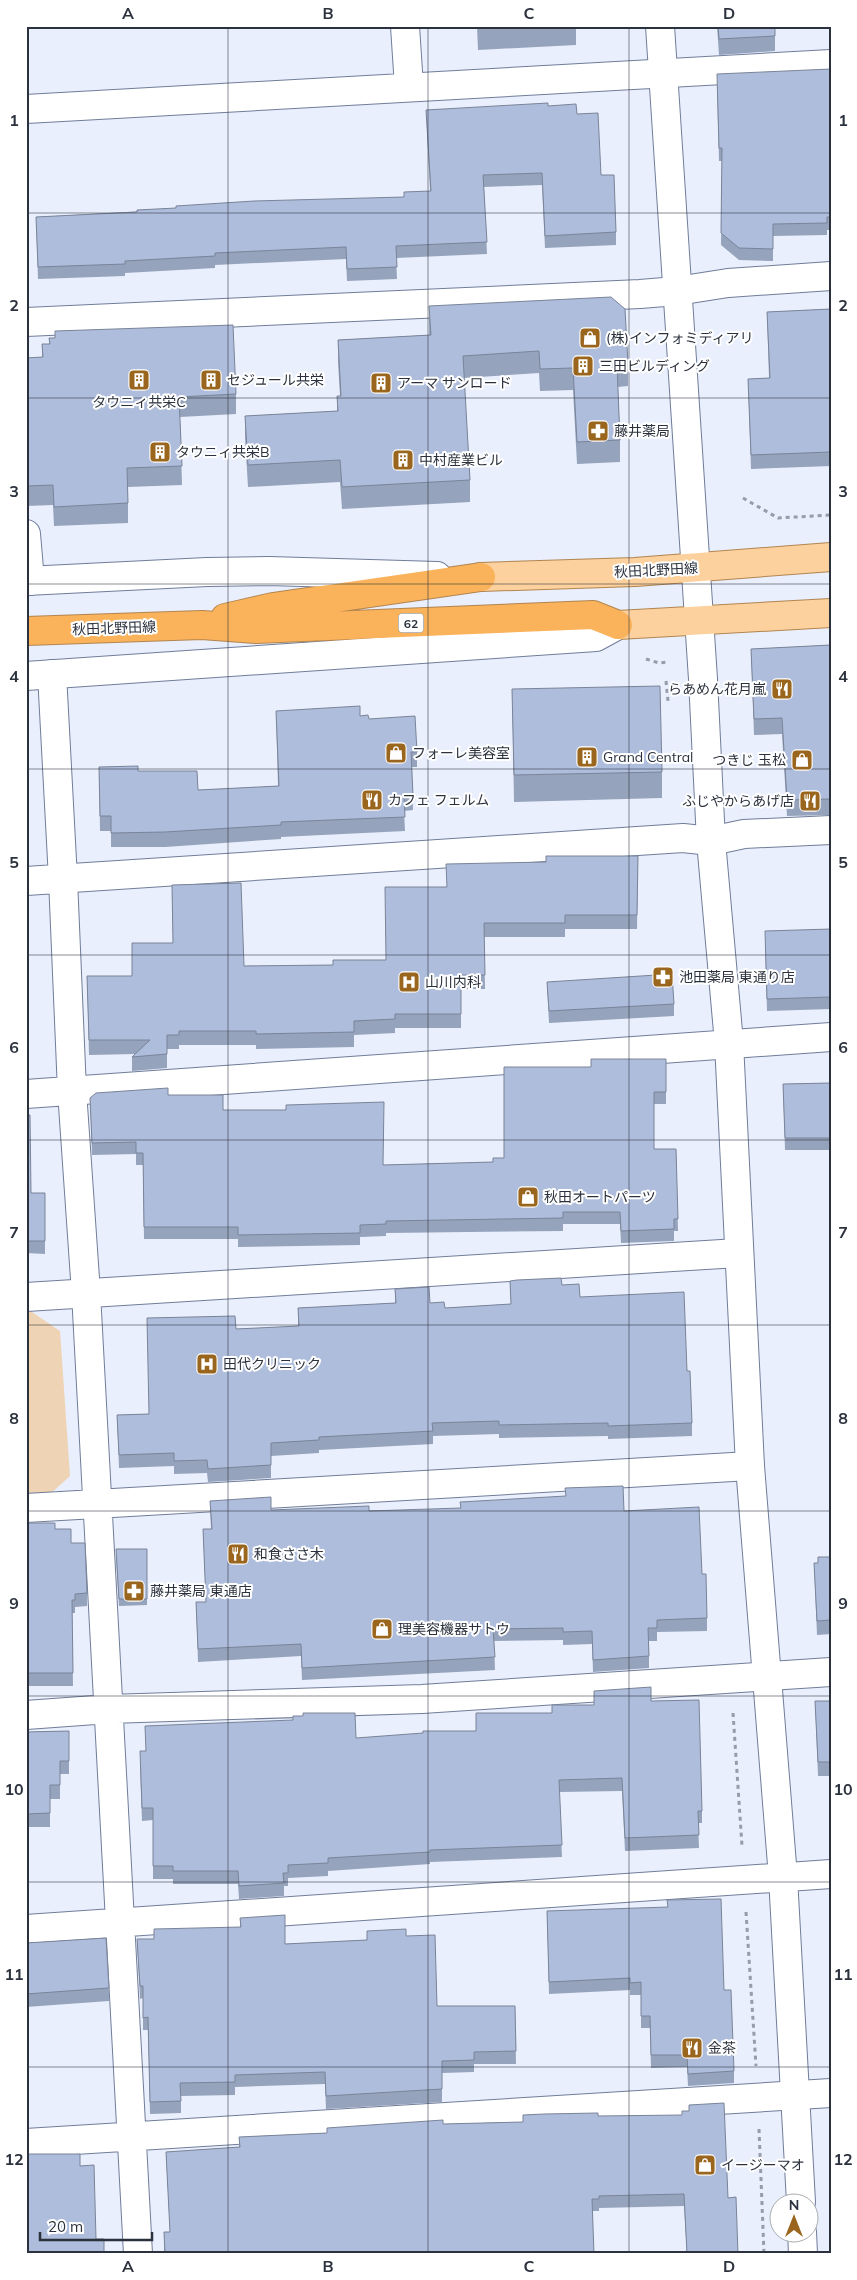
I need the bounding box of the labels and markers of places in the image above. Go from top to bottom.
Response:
shop icon: (株)インフォミディアリ [578,326,602,350]
place label: (株)インフォミディアリ [606,329,754,347]
building icon: 三田ビルディング [571,354,595,378]
place label: 三田ビルディング [599,357,710,375]
building icon: タウニィ共栄C [127,368,151,392]
building icon: セジュール共栄 [199,368,223,392]
place label: セジュール共栄 [227,371,324,389]
building icon: アーマ サンロード [369,371,393,395]
place label: アーマ サンロード [397,374,512,392]
place label: タウニィ共栄C [92,393,186,411]
pharmacy icon: 藤井薬局 [586,419,610,443]
place label: 藤井薬局 [614,422,670,440]
building icon: タウニィ共栄B [148,440,172,464]
place label: タウニィ共栄B [176,443,270,461]
building icon: 中村産業ビル [391,448,415,472]
place label: 中村産業ビル [419,451,503,469]
restaurant icon: らあめん花月嵐 [770,677,794,701]
place label: らあめん花月嵐 [668,680,767,698]
shop icon: フォーレ美容室 [384,741,408,765]
place label: フォーレ美容室 [412,744,510,762]
building icon: Grand Central [575,745,599,769]
place label: Grand Central [603,748,693,766]
shop icon: つきじ 玉松 [790,748,814,772]
place label: つきじ 玉松 [712,751,786,769]
restaurant icon: カフェ フェルム [360,788,384,812]
restaurant icon: ふじやからあげ店 [798,789,822,813]
place label: カフェ フェルム [388,791,489,809]
place label: ふじやからあげ店 [682,792,794,810]
pharmacy icon: 池田薬局 東通り店 [651,965,675,989]
place label: 池田薬局 東通り店 [679,968,795,986]
hospital icon: 山川内科 [397,970,421,994]
place label: 山川内科 [425,973,481,991]
shop icon: 秋田オートパーツ [516,1185,540,1209]
place label: 秋田オートパーツ [544,1188,656,1206]
hospital icon: 田代クリニック [195,1352,219,1376]
place label: 田代クリニック [223,1355,321,1373]
restaurant icon: 和食ささ木 [226,1542,250,1566]
place label: 和食ささ木 [254,1545,324,1563]
pharmacy icon: 藤井薬局 東通店 [122,1579,146,1603]
place label: 藤井薬局 東通店 [150,1582,252,1600]
shop icon: 理美容機器サトウ [370,1617,394,1641]
place label: 理美容機器サトウ [398,1620,510,1638]
restaurant icon: 金茶 [680,2036,704,2060]
place label: 金茶 [708,2039,736,2057]
shop icon: イージーマオ [693,2153,717,2177]
place label: イージーマオ [721,2156,805,2174]

